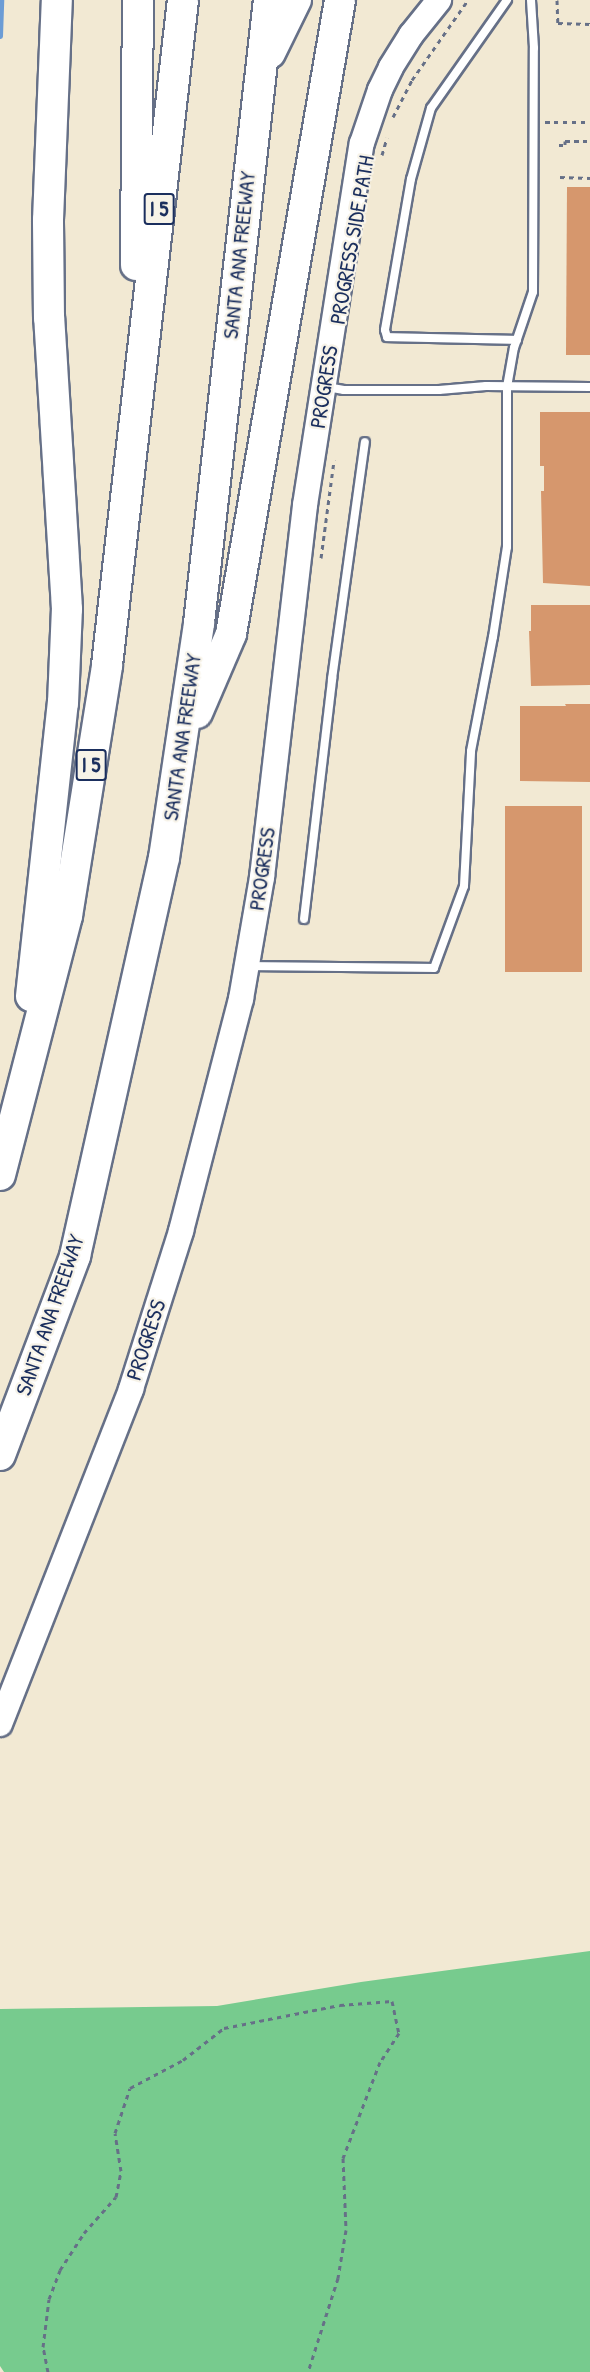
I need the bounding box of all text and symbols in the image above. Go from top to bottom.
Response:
street label: PROGRESS SIDE PATH [324,154,380,326]
street label: SANTA ANA FREEWAY [217,170,261,340]
road number: I 5 [142,191,176,227]
street label: PROGRESS [304,344,344,430]
street label: SANTA ANA FREEWAY [157,652,207,822]
road number: I 5 [74,747,107,783]
street label: PROGRESS [243,826,281,912]
street label: SANTA ANA FREEWAY [10,1231,90,1399]
street label: PROGRESS [121,1296,171,1384]

